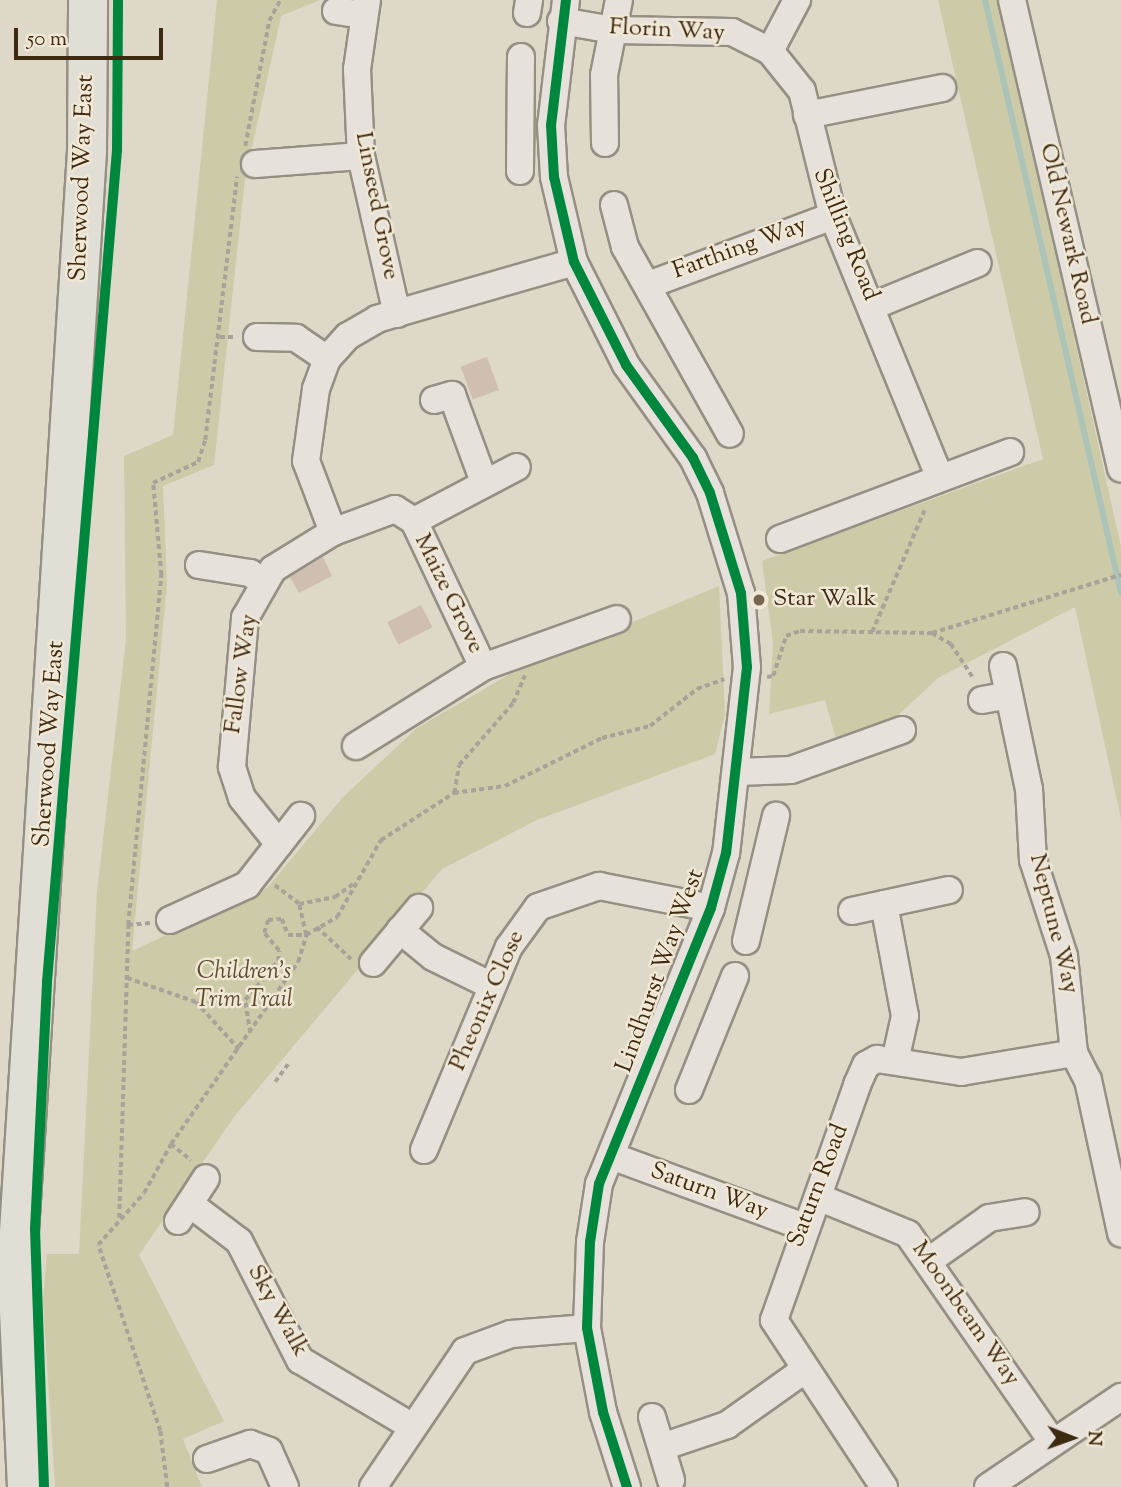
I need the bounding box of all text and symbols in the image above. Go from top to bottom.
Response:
scale bar [18,14,166,58]
street label: Florin Way [608,14,726,48]
text: 50 m [27,25,67,55]
street label: Sherwood Way East [65,74,101,282]
street label: Linseed Grove [348,130,404,282]
street label: Old Newark Road [1032,141,1102,327]
street label: Shilling Road [805,165,885,305]
street label: Farthing Way [669,211,811,287]
street label: Maize Grove [407,530,489,658]
place label: Star Walk [773,586,877,614]
marker: Star Walk [751,592,767,608]
street label: Fallow Way [219,612,265,736]
street label: Sherwood Way East [28,640,72,848]
street label: Neptune Way [1022,851,1084,997]
street label: Lindhurst Way West [611,865,711,1077]
street label: Pheonix Close [444,926,532,1076]
park label: Children's Trim Trail [195,959,293,1015]
street label: Saturn Road [782,1120,856,1252]
street label: Saturn Way [646,1157,772,1227]
street label: Moonbeam Way [904,1236,1026,1392]
street label: Sky Walk [240,1260,314,1362]
north arrow [1037,1403,1107,1473]
text: N [1080,1431,1107,1446]

